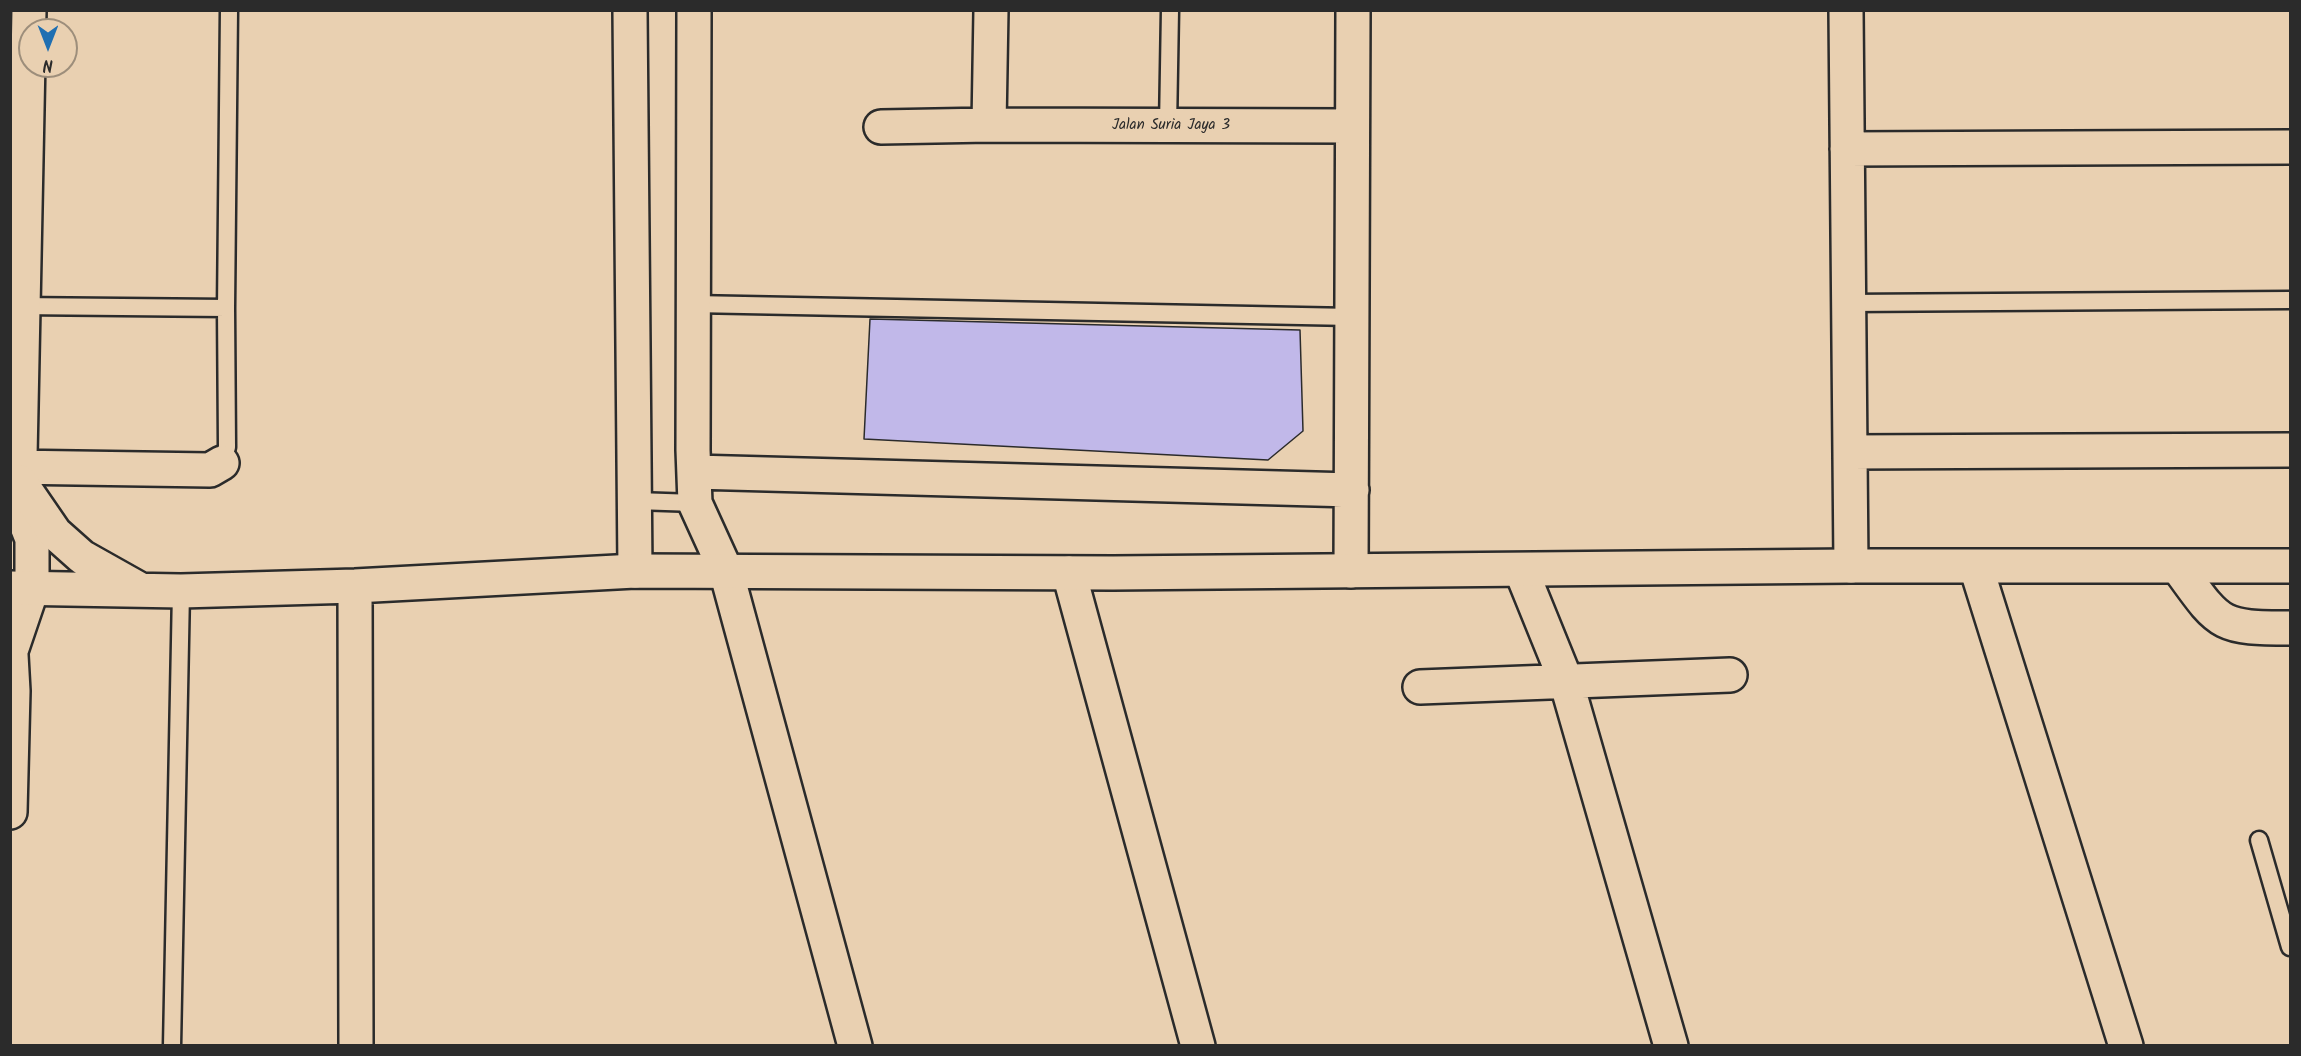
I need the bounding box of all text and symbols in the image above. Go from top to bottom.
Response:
north arrow [18,18,78,78]
text: N [43,52,53,77]
street label: Jalan Suria Jaya 3 [1112,117,1230,135]

